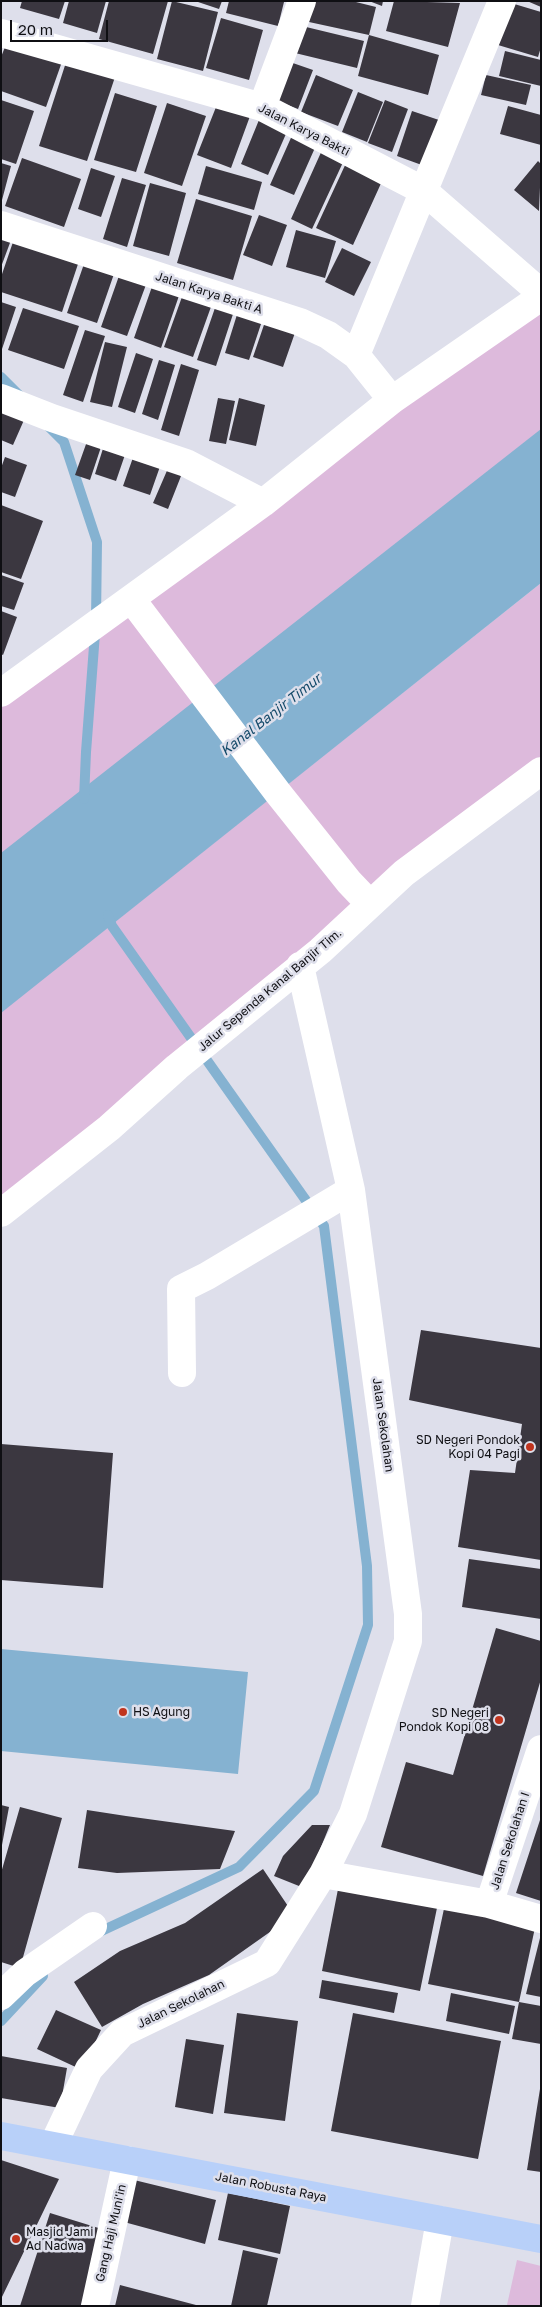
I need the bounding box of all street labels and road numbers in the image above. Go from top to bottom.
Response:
street label: Jalan Karya Bakti [256,101,352,159]
street label: Jalan Karya Bakti A [154,269,264,317]
street label: Jalur Sependa Kanal Banjir Tim. [195,926,345,1054]
street label: Jalan Sekolahan [369,1377,397,1473]
street label: Jalan Sekolahan I [487,1790,533,1892]
street label: Jalan Sekolahan [135,1977,227,2031]
street label: Jalan Robusta Raya [214,2169,328,2205]
street label: Gang Haji Muni'in [93,2183,129,2283]

